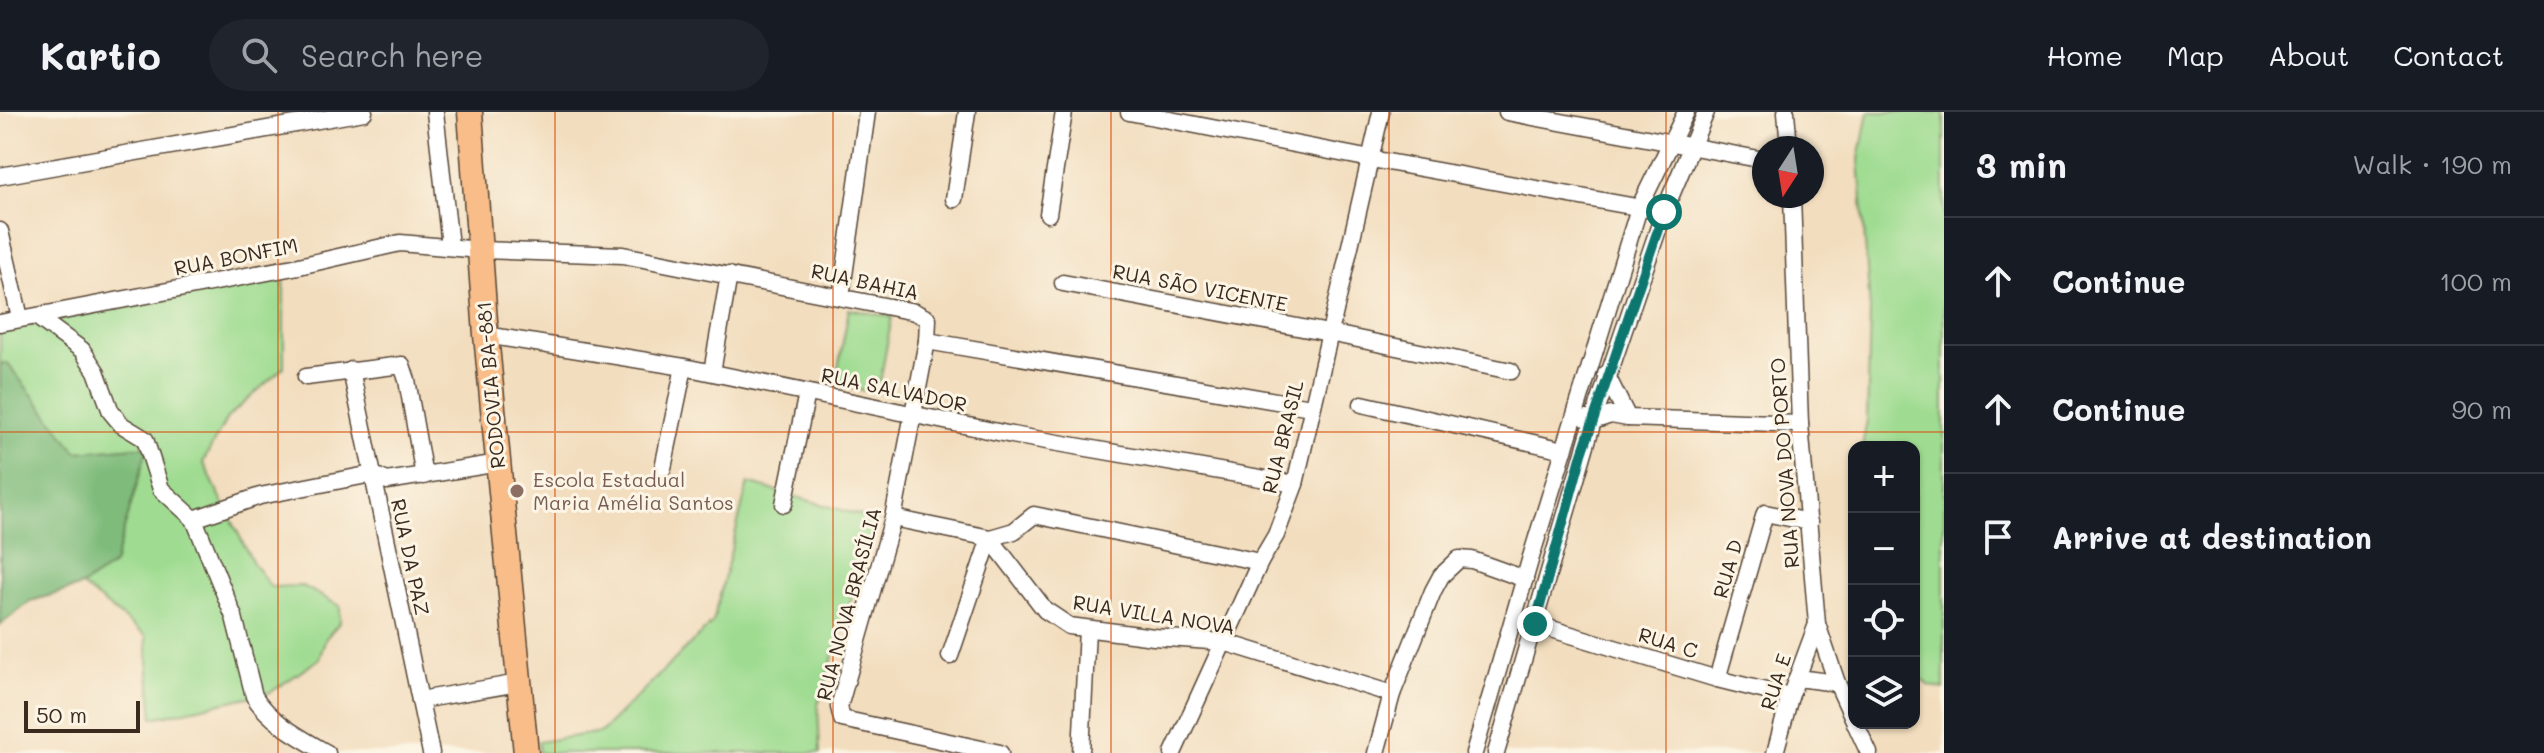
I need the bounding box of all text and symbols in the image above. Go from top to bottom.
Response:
search box [209,19,769,91]
text: Kartio [40,30,161,80]
icon: search [237,33,281,77]
text: Search here [301,35,483,75]
text: Home [2047,37,2123,73]
text: Map [2167,37,2224,73]
text: About [2268,37,2349,73]
text: Contact [2393,37,2504,73]
north arrow [1752,136,1824,208]
text: 3 min [1976,142,2067,187]
text: Walk · 190 m [2353,147,2512,181]
route start [1646,194,1682,230]
street label: RUA BONFIM [172,231,300,281]
street label: RUA BAHIA [809,257,921,305]
street label: RUA SÃO VICENTE [1111,257,1290,317]
icon: ahead [1976,259,2020,303]
text: Continue [2052,261,2185,301]
text: 100 m [2439,264,2512,298]
street label: RODOVIA BA-881 [470,300,510,470]
street label: RUA NOVA DO PORTO [1764,357,1804,569]
street label: RUA SALVADOR [819,361,969,417]
street label: RUA BRASIL [1255,377,1309,496]
icon: ahead [1976,387,2020,431]
text: Continue [2052,389,2185,429]
text: 90 m [2452,392,2512,426]
map controls [1848,441,1920,729]
button: + [1848,441,1920,513]
place label: Escola Estadual Maria Amélia Santos [533,466,734,515]
marker: Escola Estadual Maria Amélia Santos [508,482,526,500]
street label: RUA DA PAZ [386,496,436,617]
street label: RUA NOVA BRASÍLIA [810,504,886,703]
button: − [1848,513,1920,585]
icon: arrive [1976,515,2020,559]
text: Arrive at destination [2052,517,2372,557]
street label: RUA D [1706,536,1748,601]
button: locate [1848,585,1920,657]
street label: RUA VILLA NOVA [1071,588,1237,640]
route end [1517,606,1553,642]
street label: RUA C [1635,621,1701,663]
street label: RUA E [1754,650,1796,713]
button: layers [1848,657,1920,729]
scale bar [24,697,140,733]
text: 50 m [36,700,87,729]

